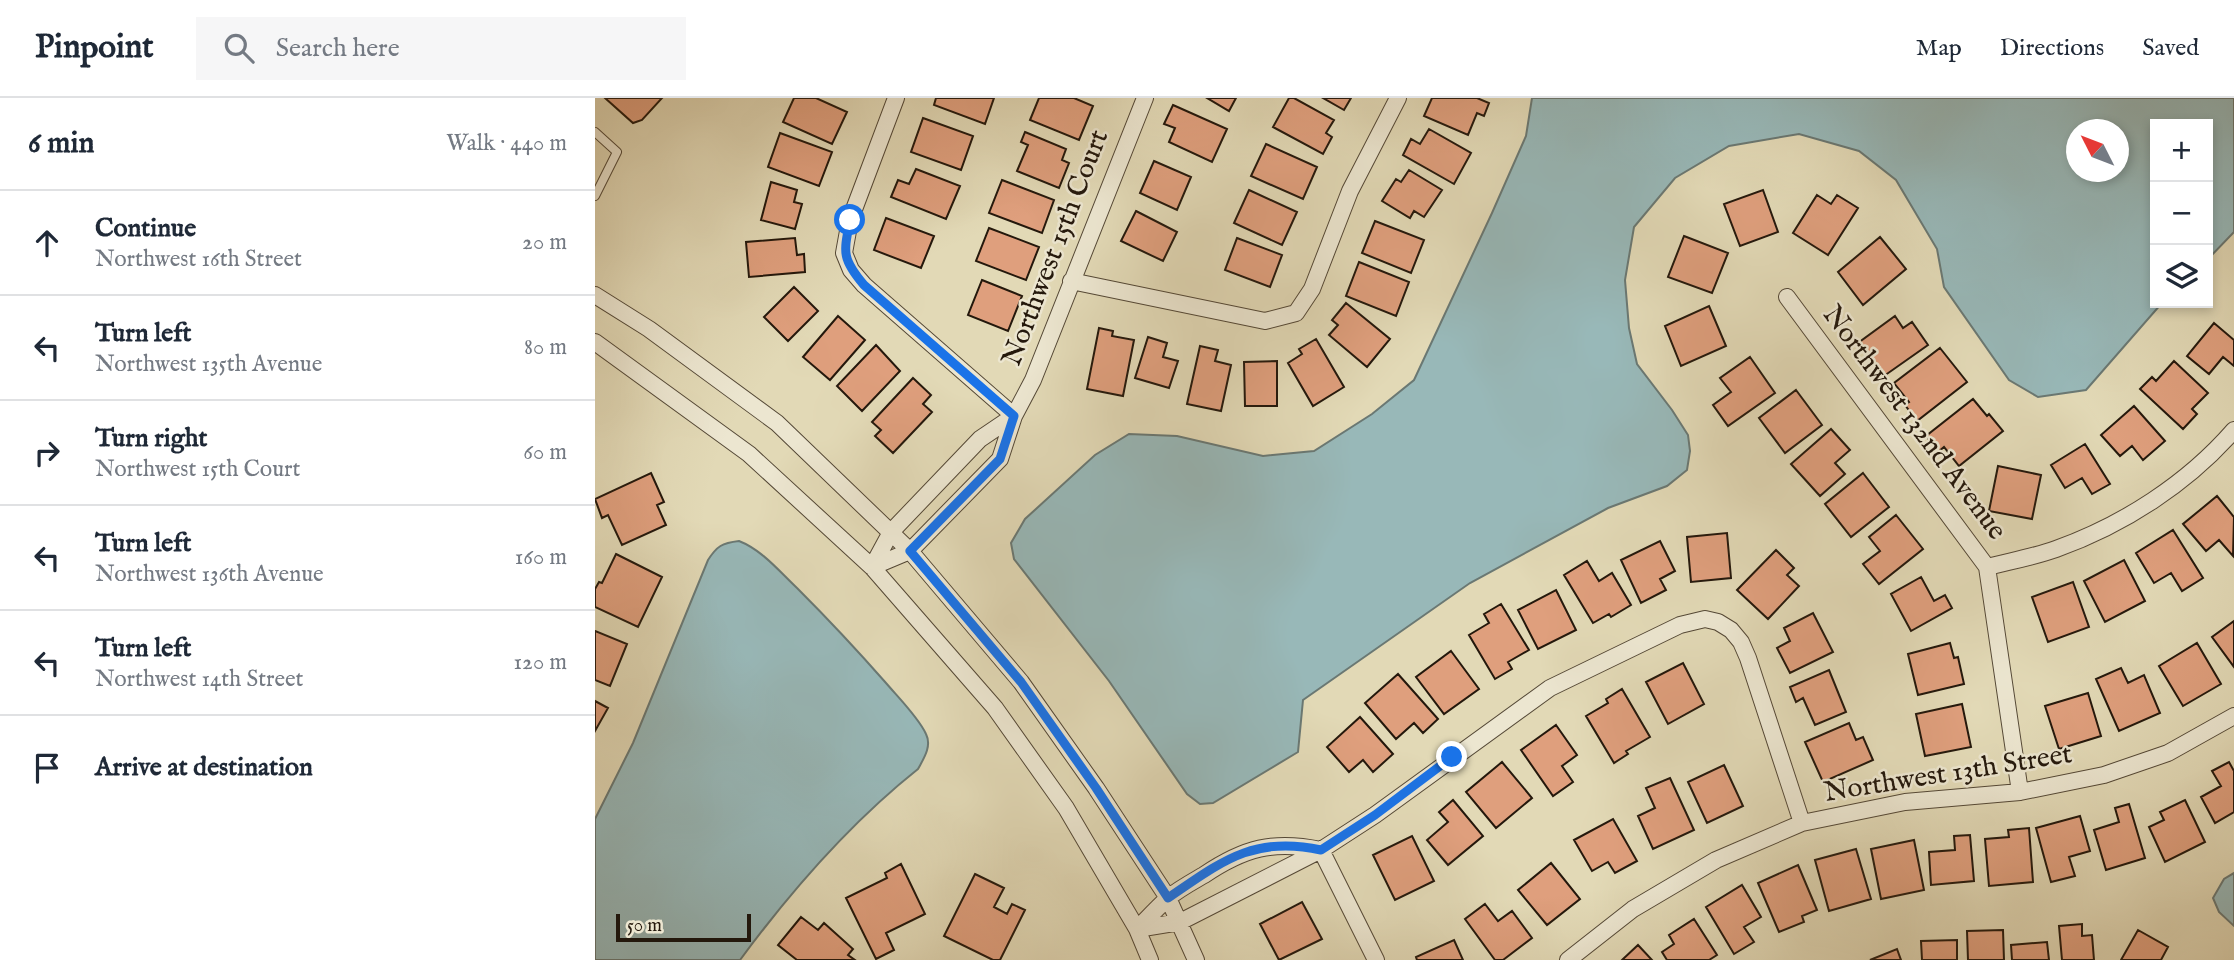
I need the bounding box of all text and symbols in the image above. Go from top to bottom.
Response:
search box [196,17,686,80]
text: Pinpoint [35,27,154,69]
icon: search [220,29,258,67]
text: Search here [276,32,400,65]
text: Map [1916,33,1962,64]
text: Directions [2000,33,2104,64]
text: Saved [2142,33,2199,64]
north arrow [2066,119,2129,182]
map controls [2150,119,2213,308]
button: + [2150,119,2213,182]
text: 6 min [28,125,94,163]
street label: Northwest 15th Court [995,125,1117,371]
text: Walk · 440 m [446,129,567,158]
button: − [2150,182,2213,245]
route start [834,204,865,235]
text: Continue [95,212,196,245]
icon: ahead [28,224,66,262]
text: 20 m [522,228,567,257]
text: Northwest 16th Street [95,245,302,274]
button: layers [2150,245,2213,308]
street label: Northwest 132nd Avenue [1814,299,2014,547]
text: Turn left [95,317,192,350]
icon: left [28,329,66,367]
text: 80 m [524,333,567,362]
text: Northwest 135th Avenue [95,350,322,379]
text: Turn right [95,422,208,455]
icon: right [28,434,66,472]
text: 60 m [523,438,567,467]
text: Northwest 15th Court [95,455,300,484]
text: Turn left [95,527,192,560]
icon: left [28,539,66,577]
text: 160 m [515,543,567,572]
text: Northwest 136th Avenue [95,560,324,589]
text: Turn left [95,632,192,665]
icon: left [28,644,66,682]
text: 120 m [514,648,567,677]
text: Northwest 14th Street [95,665,304,694]
street label: Northwest 13th Street [1822,737,2075,811]
route end [1436,741,1467,772]
icon: arrive [28,749,66,787]
text: Arrive at destination [95,751,313,784]
scale bar [616,911,751,943]
text: 50 m [627,914,662,938]

